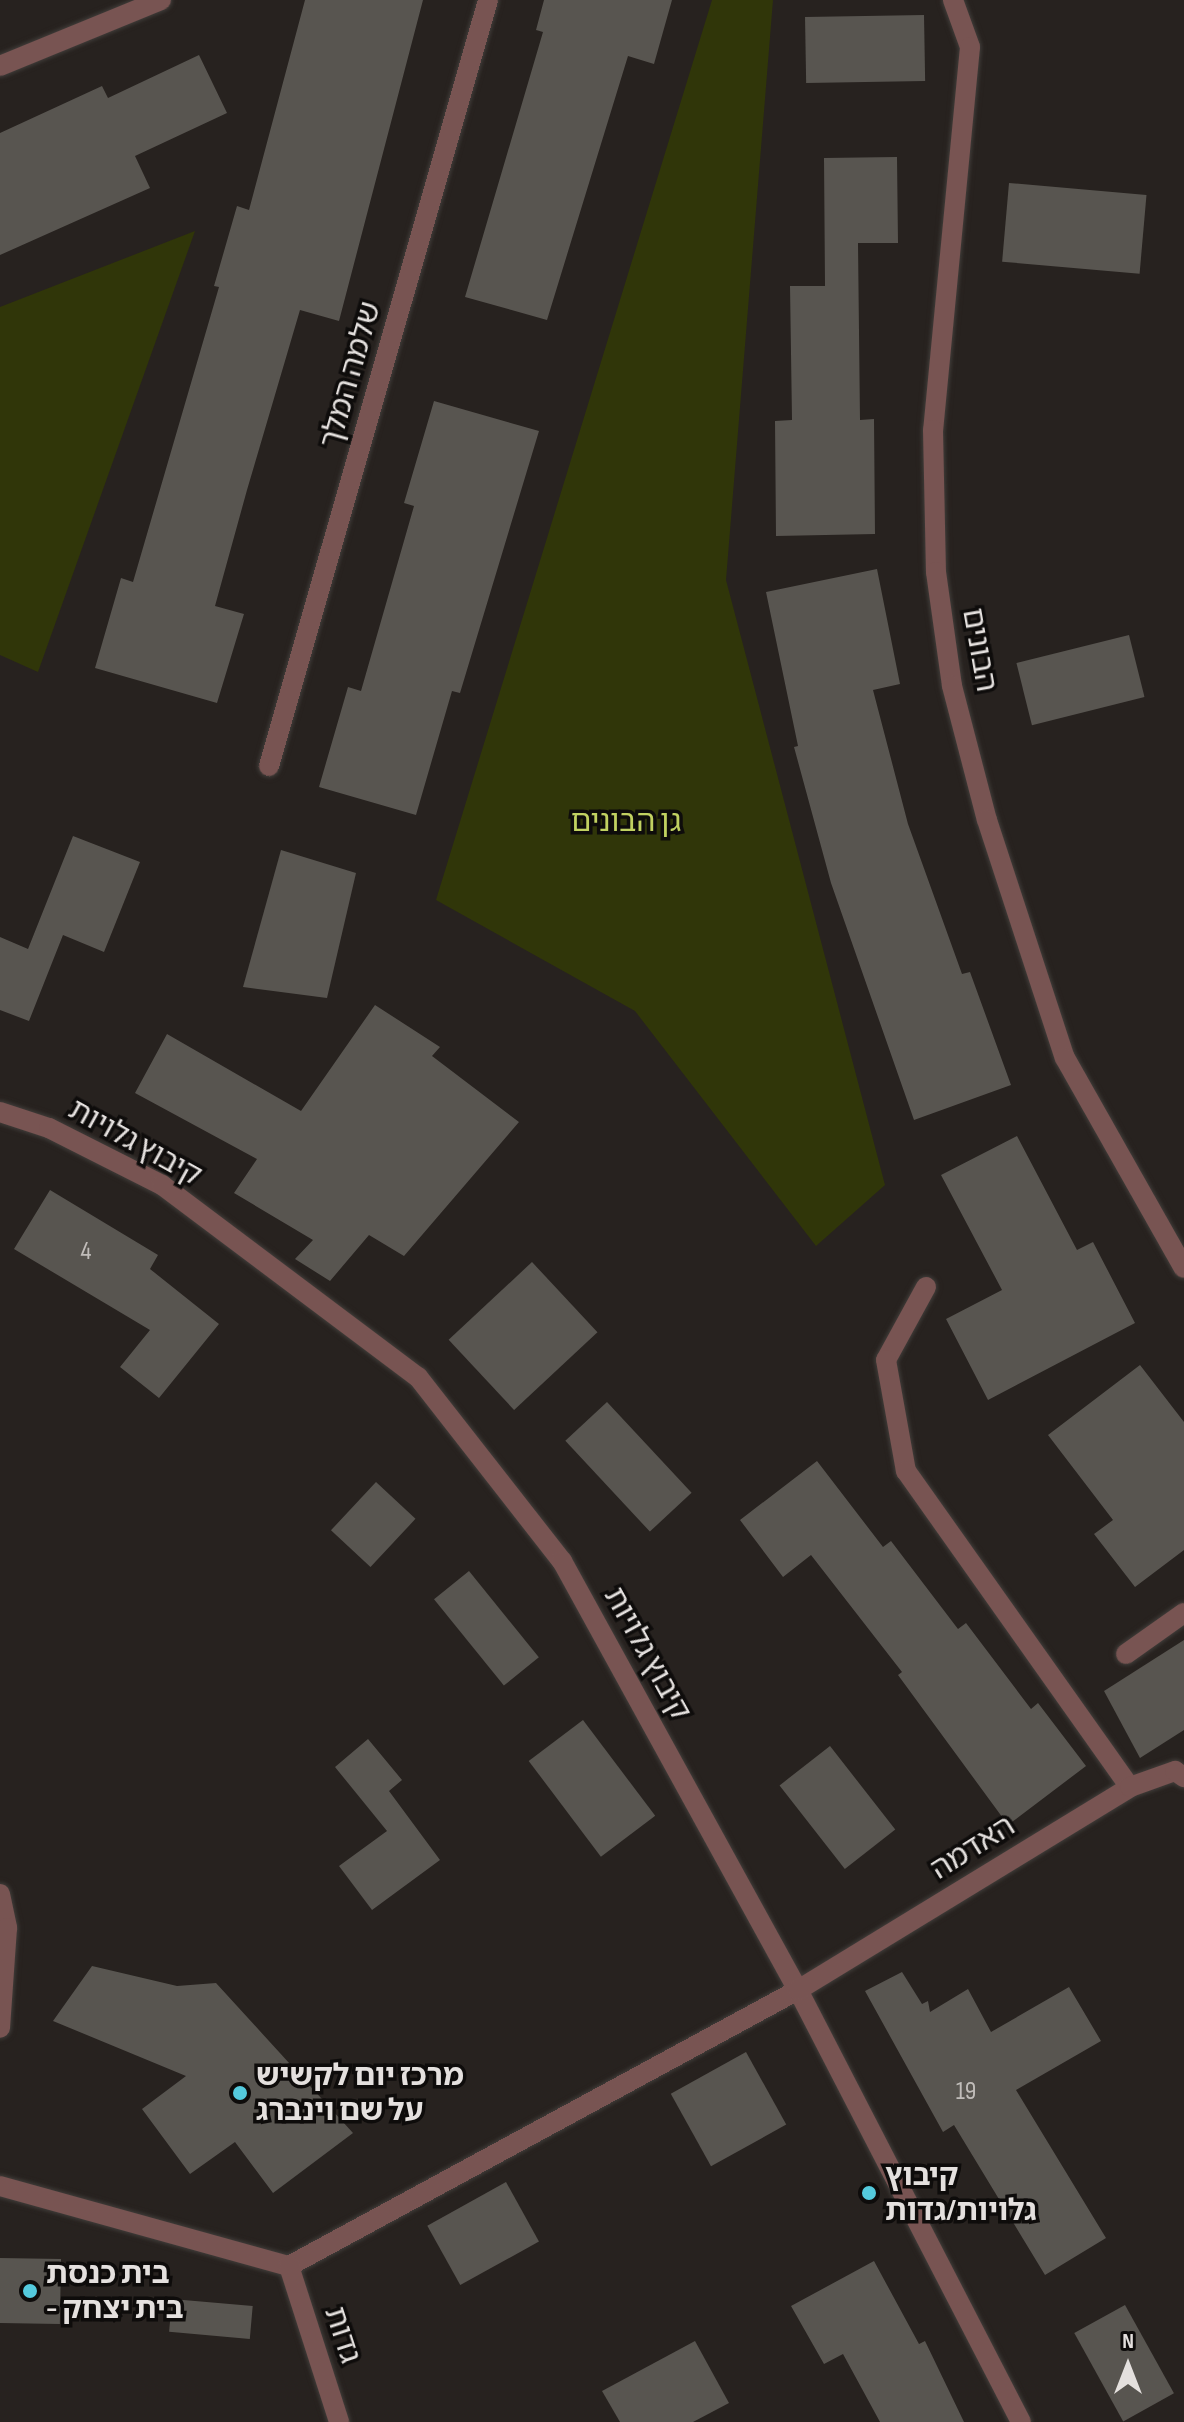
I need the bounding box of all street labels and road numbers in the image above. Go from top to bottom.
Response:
street label: שלמה המלך [313,298,389,452]
street label: הבונים [954,605,1004,695]
street label: קיבוץ גלויות [62,1092,208,1194]
street label: קיבוץ גלויות [596,1581,698,1727]
street label: האדמה [924,1808,1022,1888]
street label: גדות [316,2302,368,2368]

